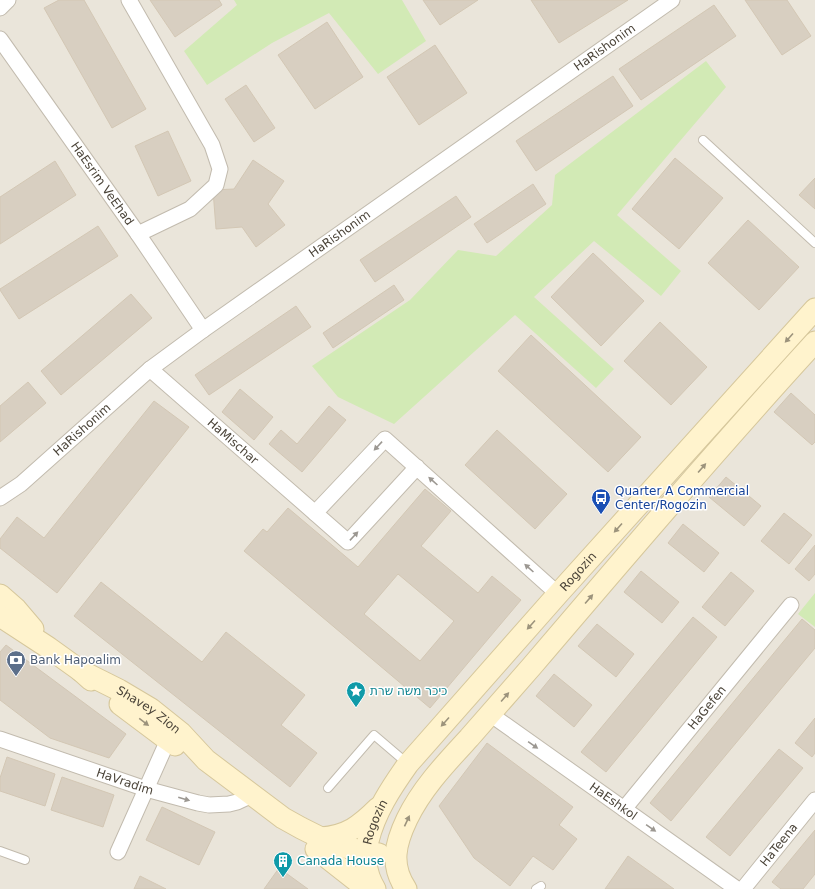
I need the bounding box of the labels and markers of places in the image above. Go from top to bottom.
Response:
place label: Quarter A Commercial Center/Rogozin [615,484,749,512]
bus stop icon: Quarter A Commercial Center/Rogozin [590,487,612,515]
bank icon: Bank Hapoalim [5,649,27,677]
place label: Bank Hapoalim [30,653,121,667]
place icon: כיכר משה שרת [345,680,367,708]
place label: כיכר משה שרת [370,684,447,698]
building icon: Canada House [272,850,294,878]
place label: Canada House [297,854,384,868]

